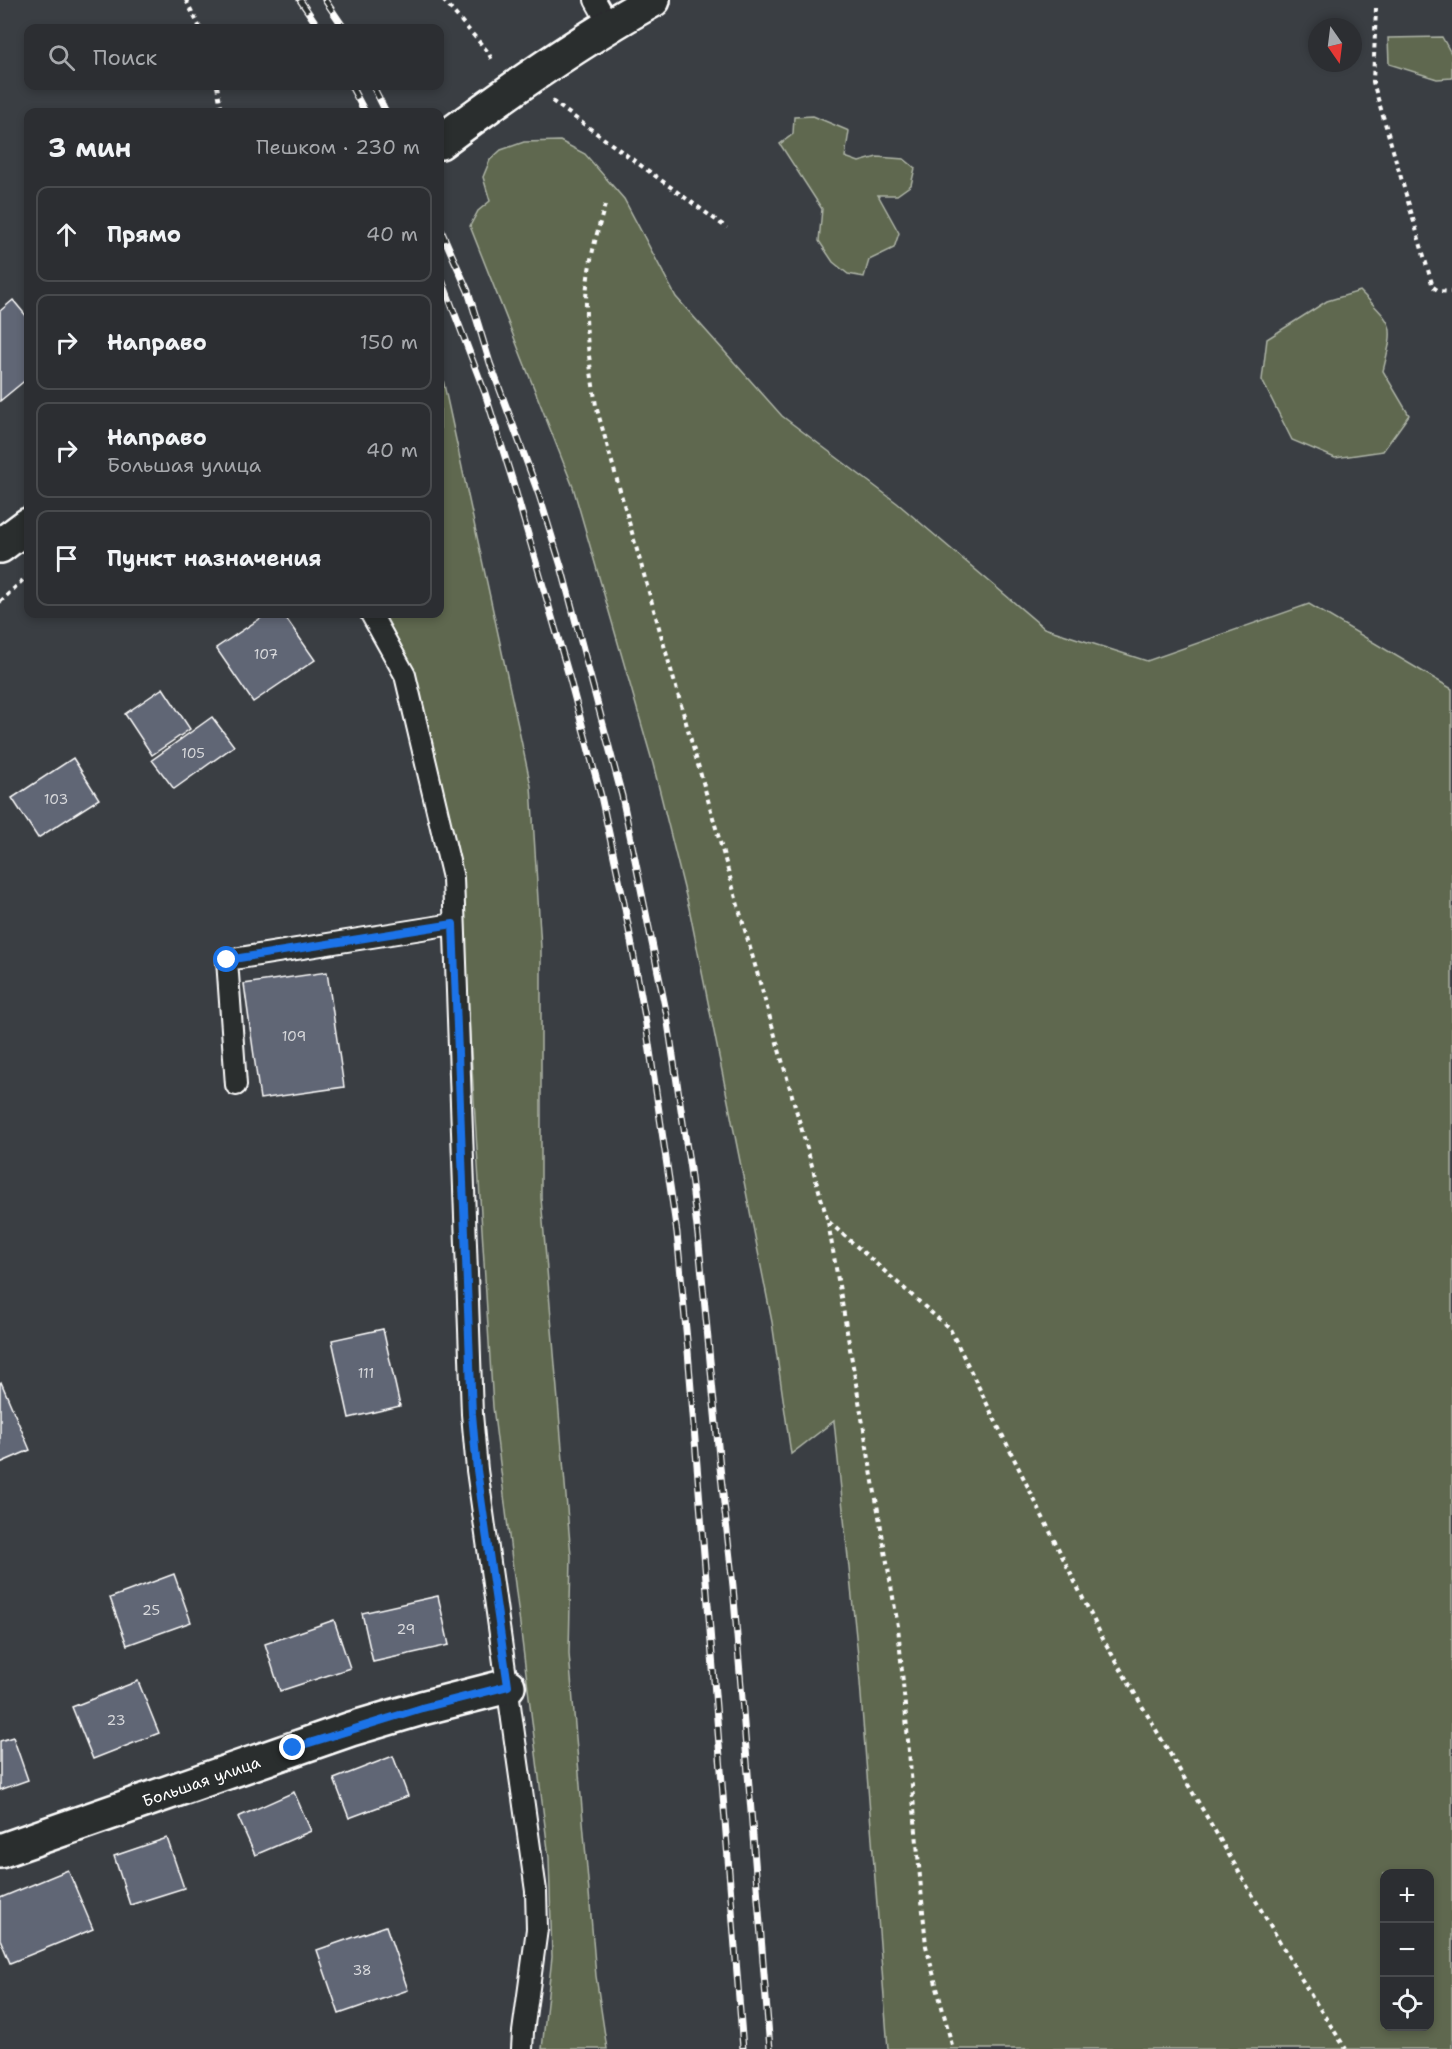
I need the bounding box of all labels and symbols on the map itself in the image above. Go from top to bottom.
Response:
north arrow [1308,18,1362,72]
house number: 107 [254,645,278,663]
house number: 105 [181,744,205,762]
house number: 103 [44,790,68,808]
route start [213,946,239,972]
house number: 109 [282,1027,306,1045]
house number: 111 [358,1364,374,1382]
house number: 25 [142,1601,160,1619]
house number: 29 [397,1620,415,1638]
house number: 23 [107,1711,125,1729]
route end [279,1734,305,1760]
street label: Большая улица [139,1751,263,1811]
house number: 38 [352,1961,372,1979]

